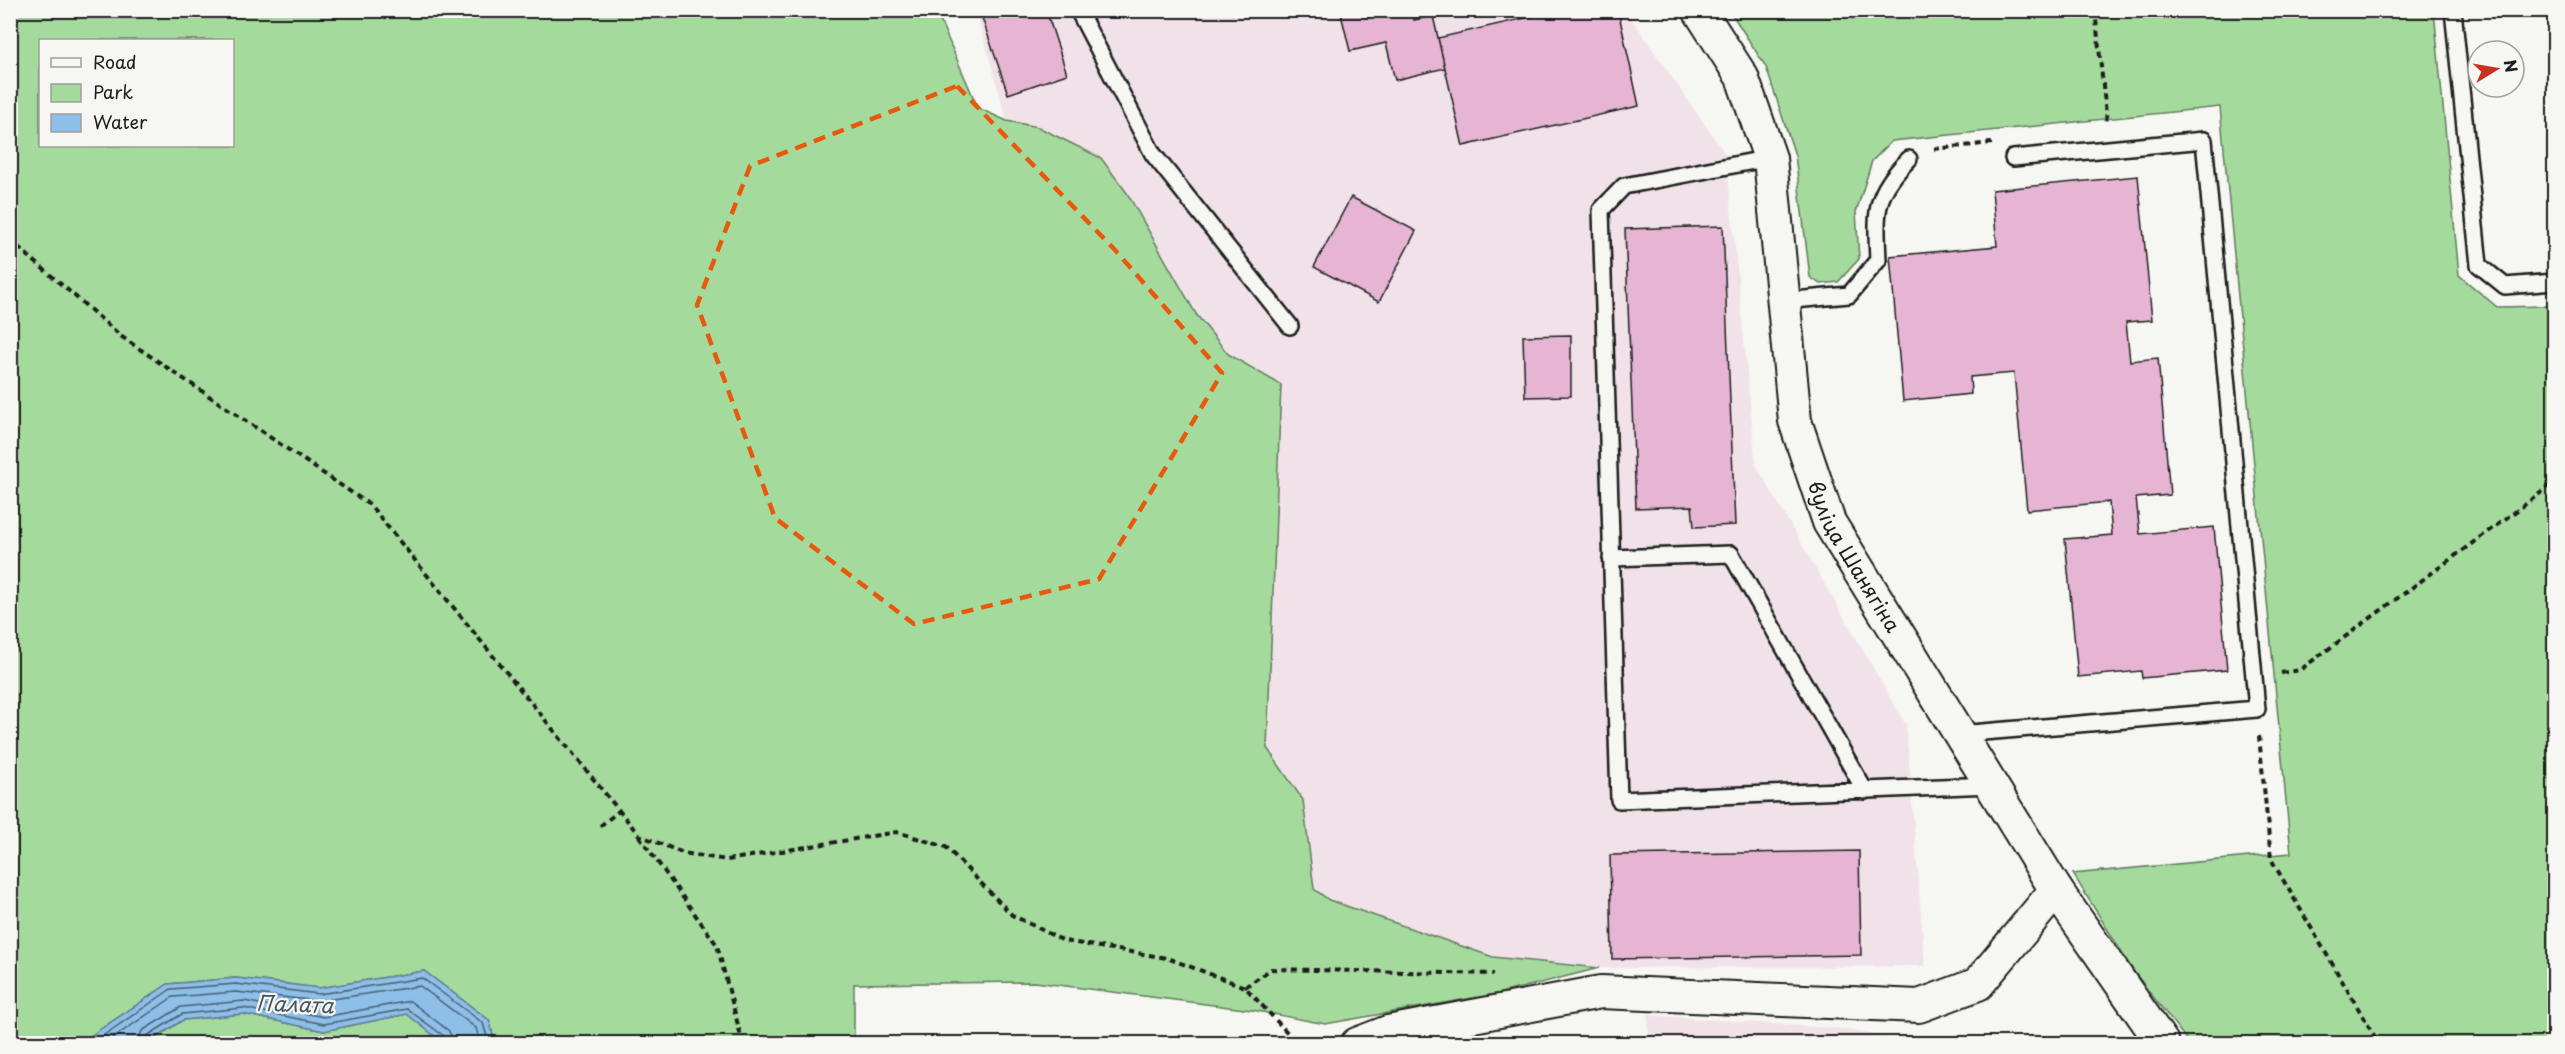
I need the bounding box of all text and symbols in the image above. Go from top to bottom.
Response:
legend [39,39,234,147]
north arrow [2466,39,2526,99]
text: Road [93,48,137,75]
text: N [2499,57,2525,74]
text: Park [93,78,133,105]
text: Water [93,108,148,135]
street label: вуліца Шанягіна [1801,477,1909,638]
water label: Палата [256,986,335,1020]

